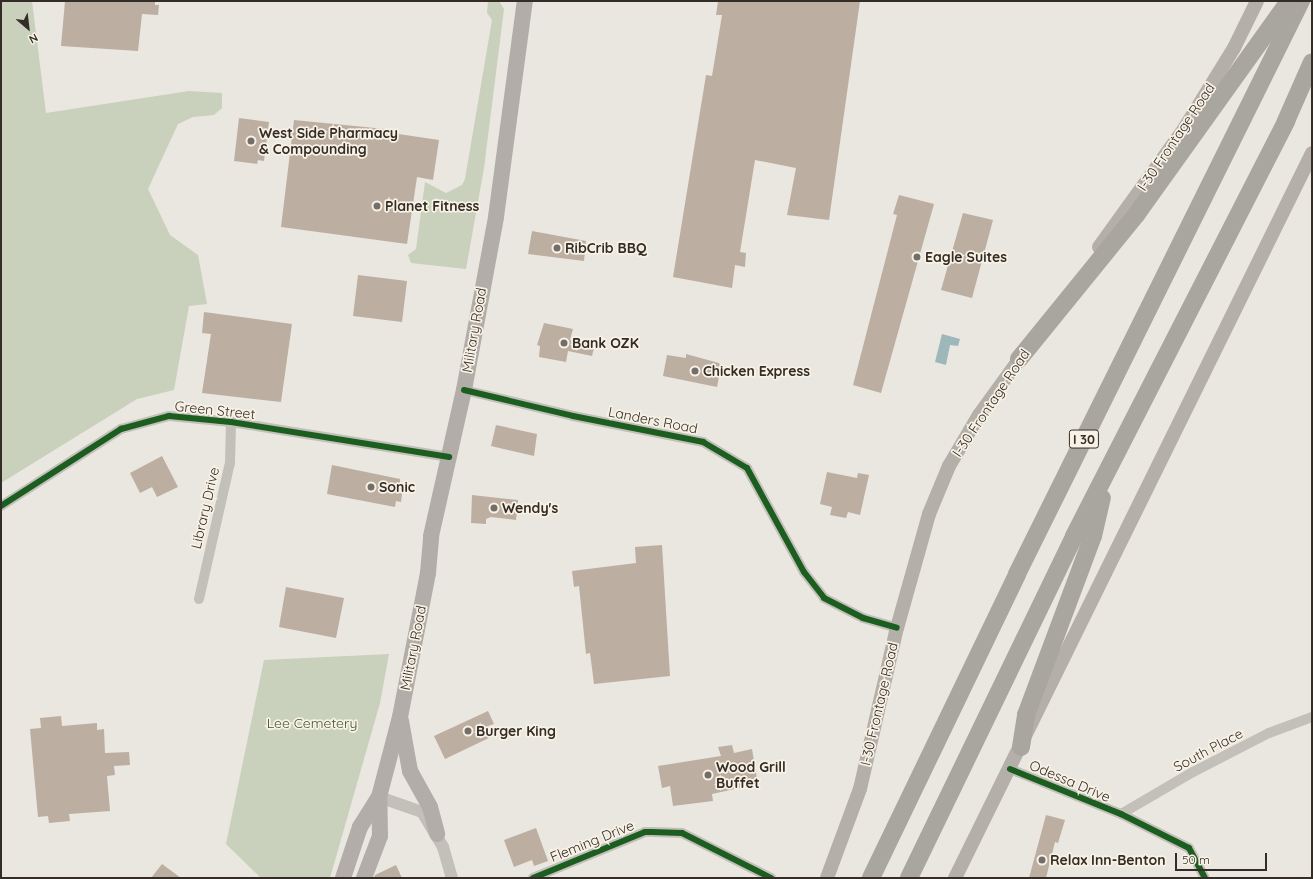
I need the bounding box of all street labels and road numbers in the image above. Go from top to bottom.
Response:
street label: I-30 Frontage Road [1134,80,1218,194]
street label: Military Road [458,286,490,374]
street label: I-30 Frontage Road [949,346,1033,460]
street label: Green Street [174,397,256,423]
street label: Landers Road [607,403,699,437]
road number: I 30 [1068,428,1100,450]
street label: Library Drive [187,465,223,551]
street label: Military Road [397,604,429,692]
street label: I-30 Frontage Road [857,641,901,767]
street label: South Place [1170,725,1246,775]
street label: Odessa Drive [1027,756,1113,806]
street label: Fleming Drive [548,817,636,865]

